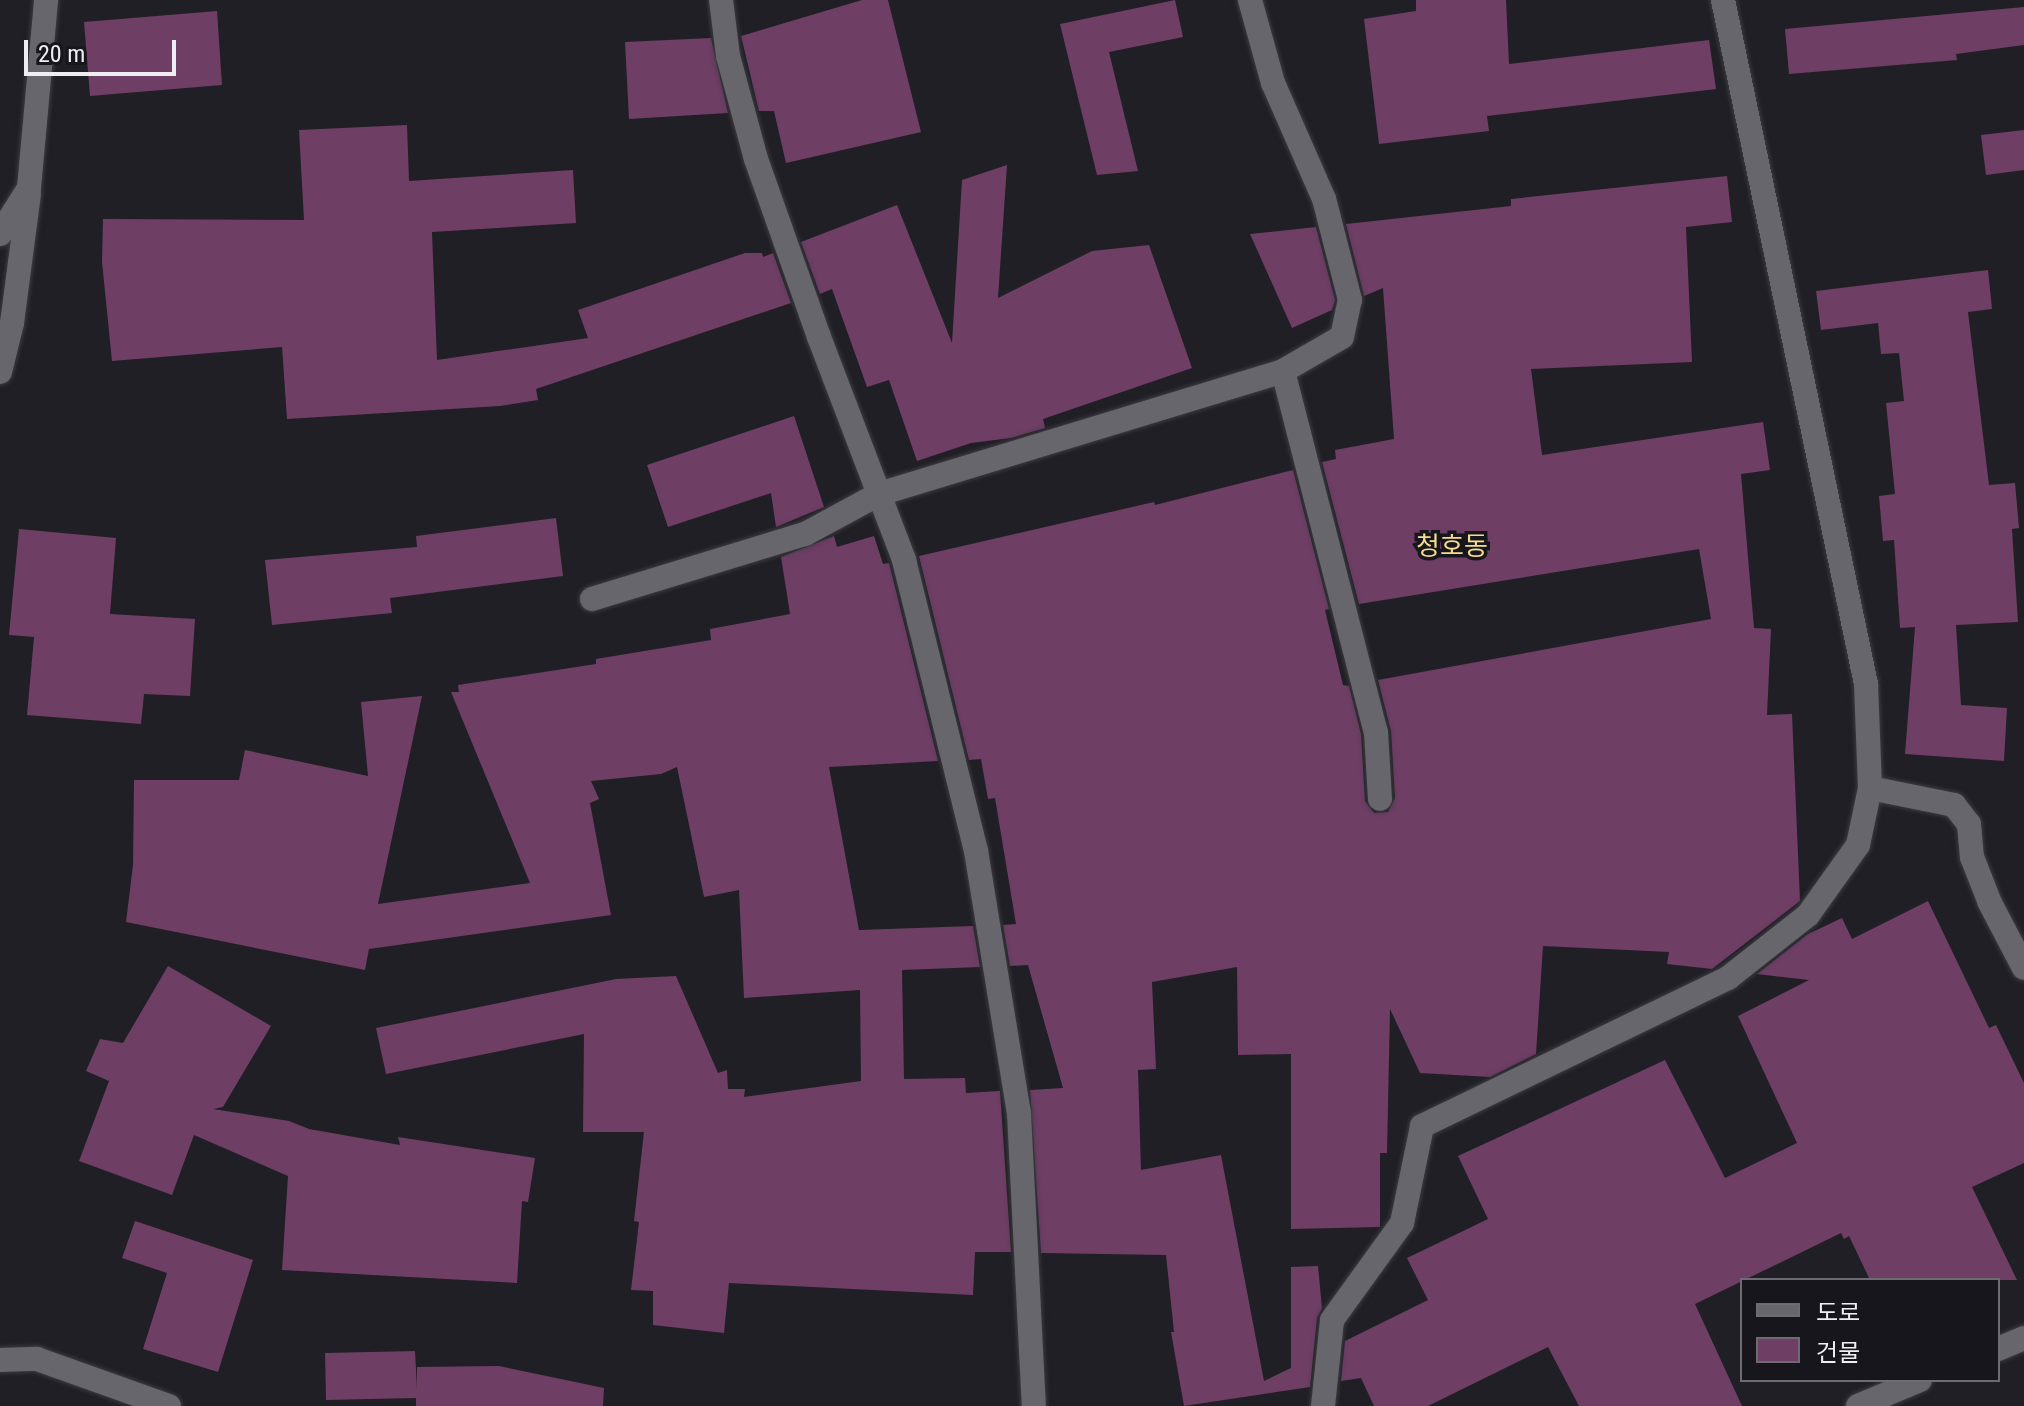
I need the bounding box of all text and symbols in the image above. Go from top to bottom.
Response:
scale bar [28,24,180,74]
text: 20 m [38,40,85,68]
district label: 청호동 [1416,531,1488,563]
legend [1740,1278,2000,1382]
text: 도로 [1816,1299,1860,1327]
text: 건물 [1816,1339,1860,1367]

